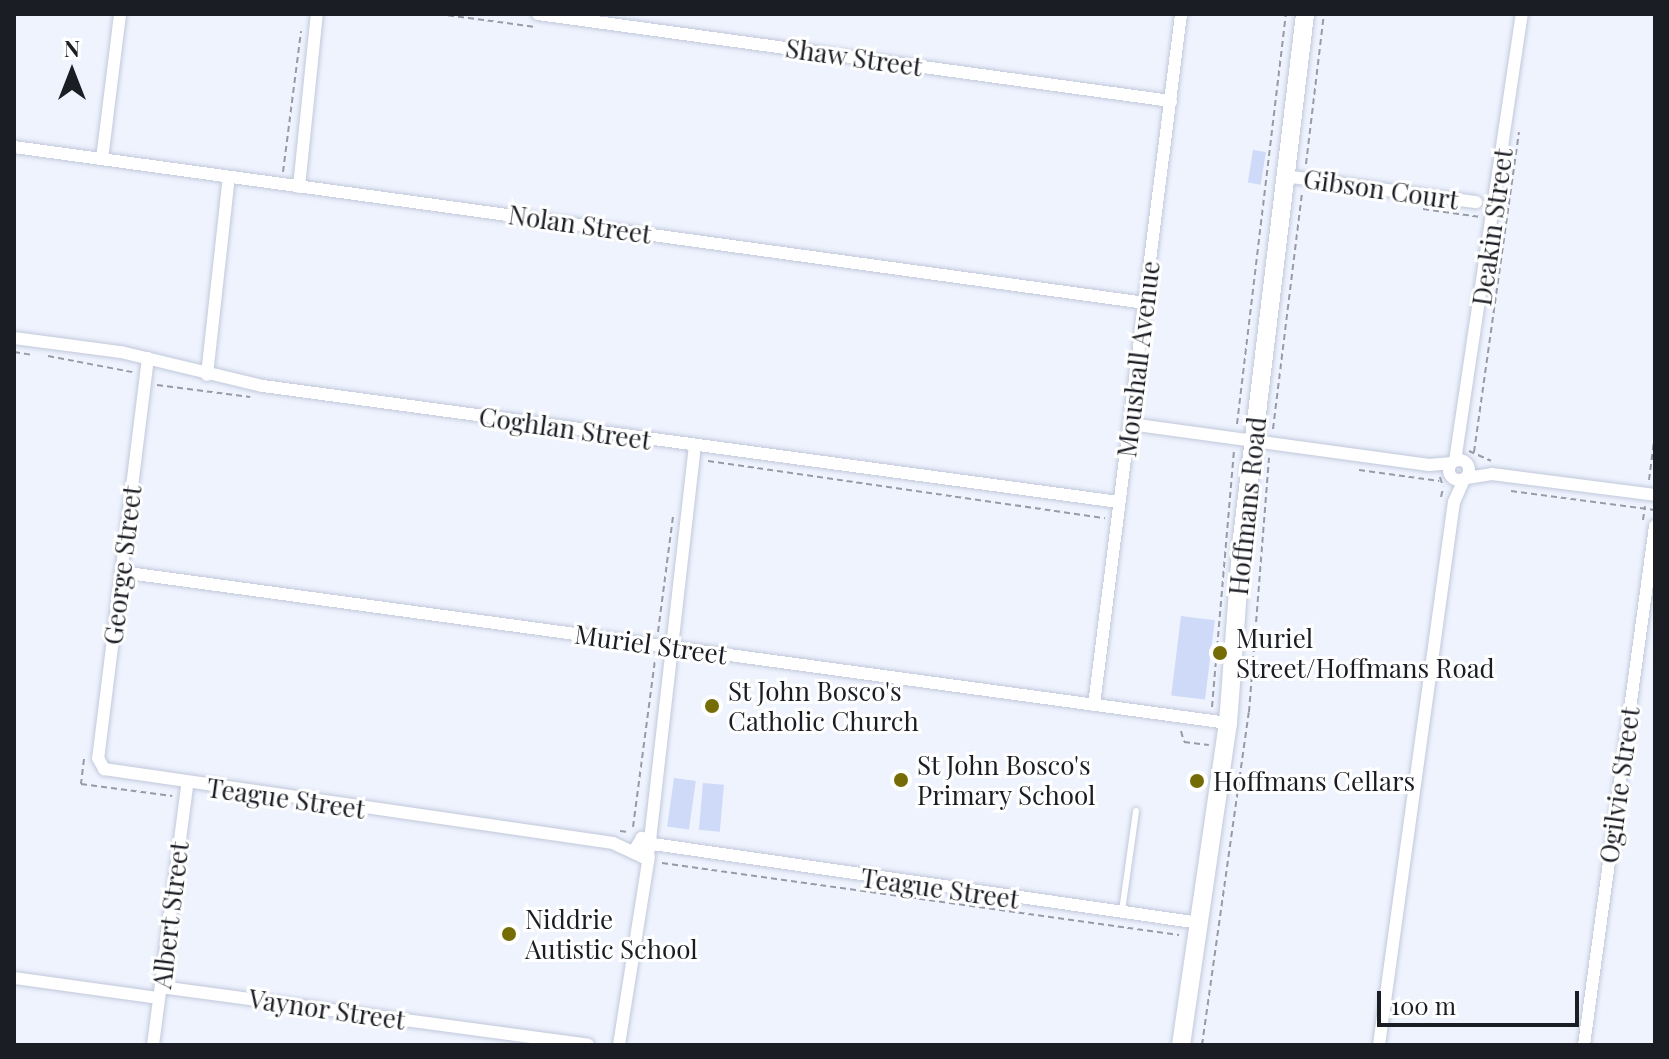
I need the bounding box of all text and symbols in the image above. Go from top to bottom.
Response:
north arrow [32,32,112,112]
street label: Shaw Street [783,32,925,82]
text: N [64,33,80,63]
street label: Deakin Street [1466,146,1518,308]
street label: Gibson Court [1301,163,1461,215]
street label: Nolan Street [506,199,654,249]
street label: Moushall Avenue [1110,259,1166,459]
street label: Coghlan Street [477,400,653,456]
street label: Hoffmans Road [1222,415,1272,597]
street label: George Street [97,484,147,646]
street label: Muriel Street [573,618,729,670]
place label: Muriel Street/Hoffmans Road [1236,622,1495,684]
marker: Muriel Street/Hoffmans Road [1211,644,1229,662]
place label: St John Bosco's Catholic Church [728,675,919,736]
marker: St John Bosco's Catholic Church [703,697,721,715]
street label: Ogilvie Street [1593,705,1645,865]
place label: St John Bosco's Primary School [917,749,1096,810]
place label: Hoffmans Cellars [1213,765,1415,797]
street label: Teague Street [205,771,367,825]
marker: St John Bosco's Primary School [892,771,910,789]
marker: Hoffmans Cellars [1188,772,1206,790]
street label: Albert Street [145,839,195,991]
street label: Teague Street [859,861,1021,915]
place label: Niddrie Autistic School [525,903,698,964]
marker: Niddrie Autistic School [500,925,518,943]
scale bar [1381,975,1583,1025]
street label: Vaynor Street [246,983,408,1035]
text: 100 m [1391,989,1456,1021]

